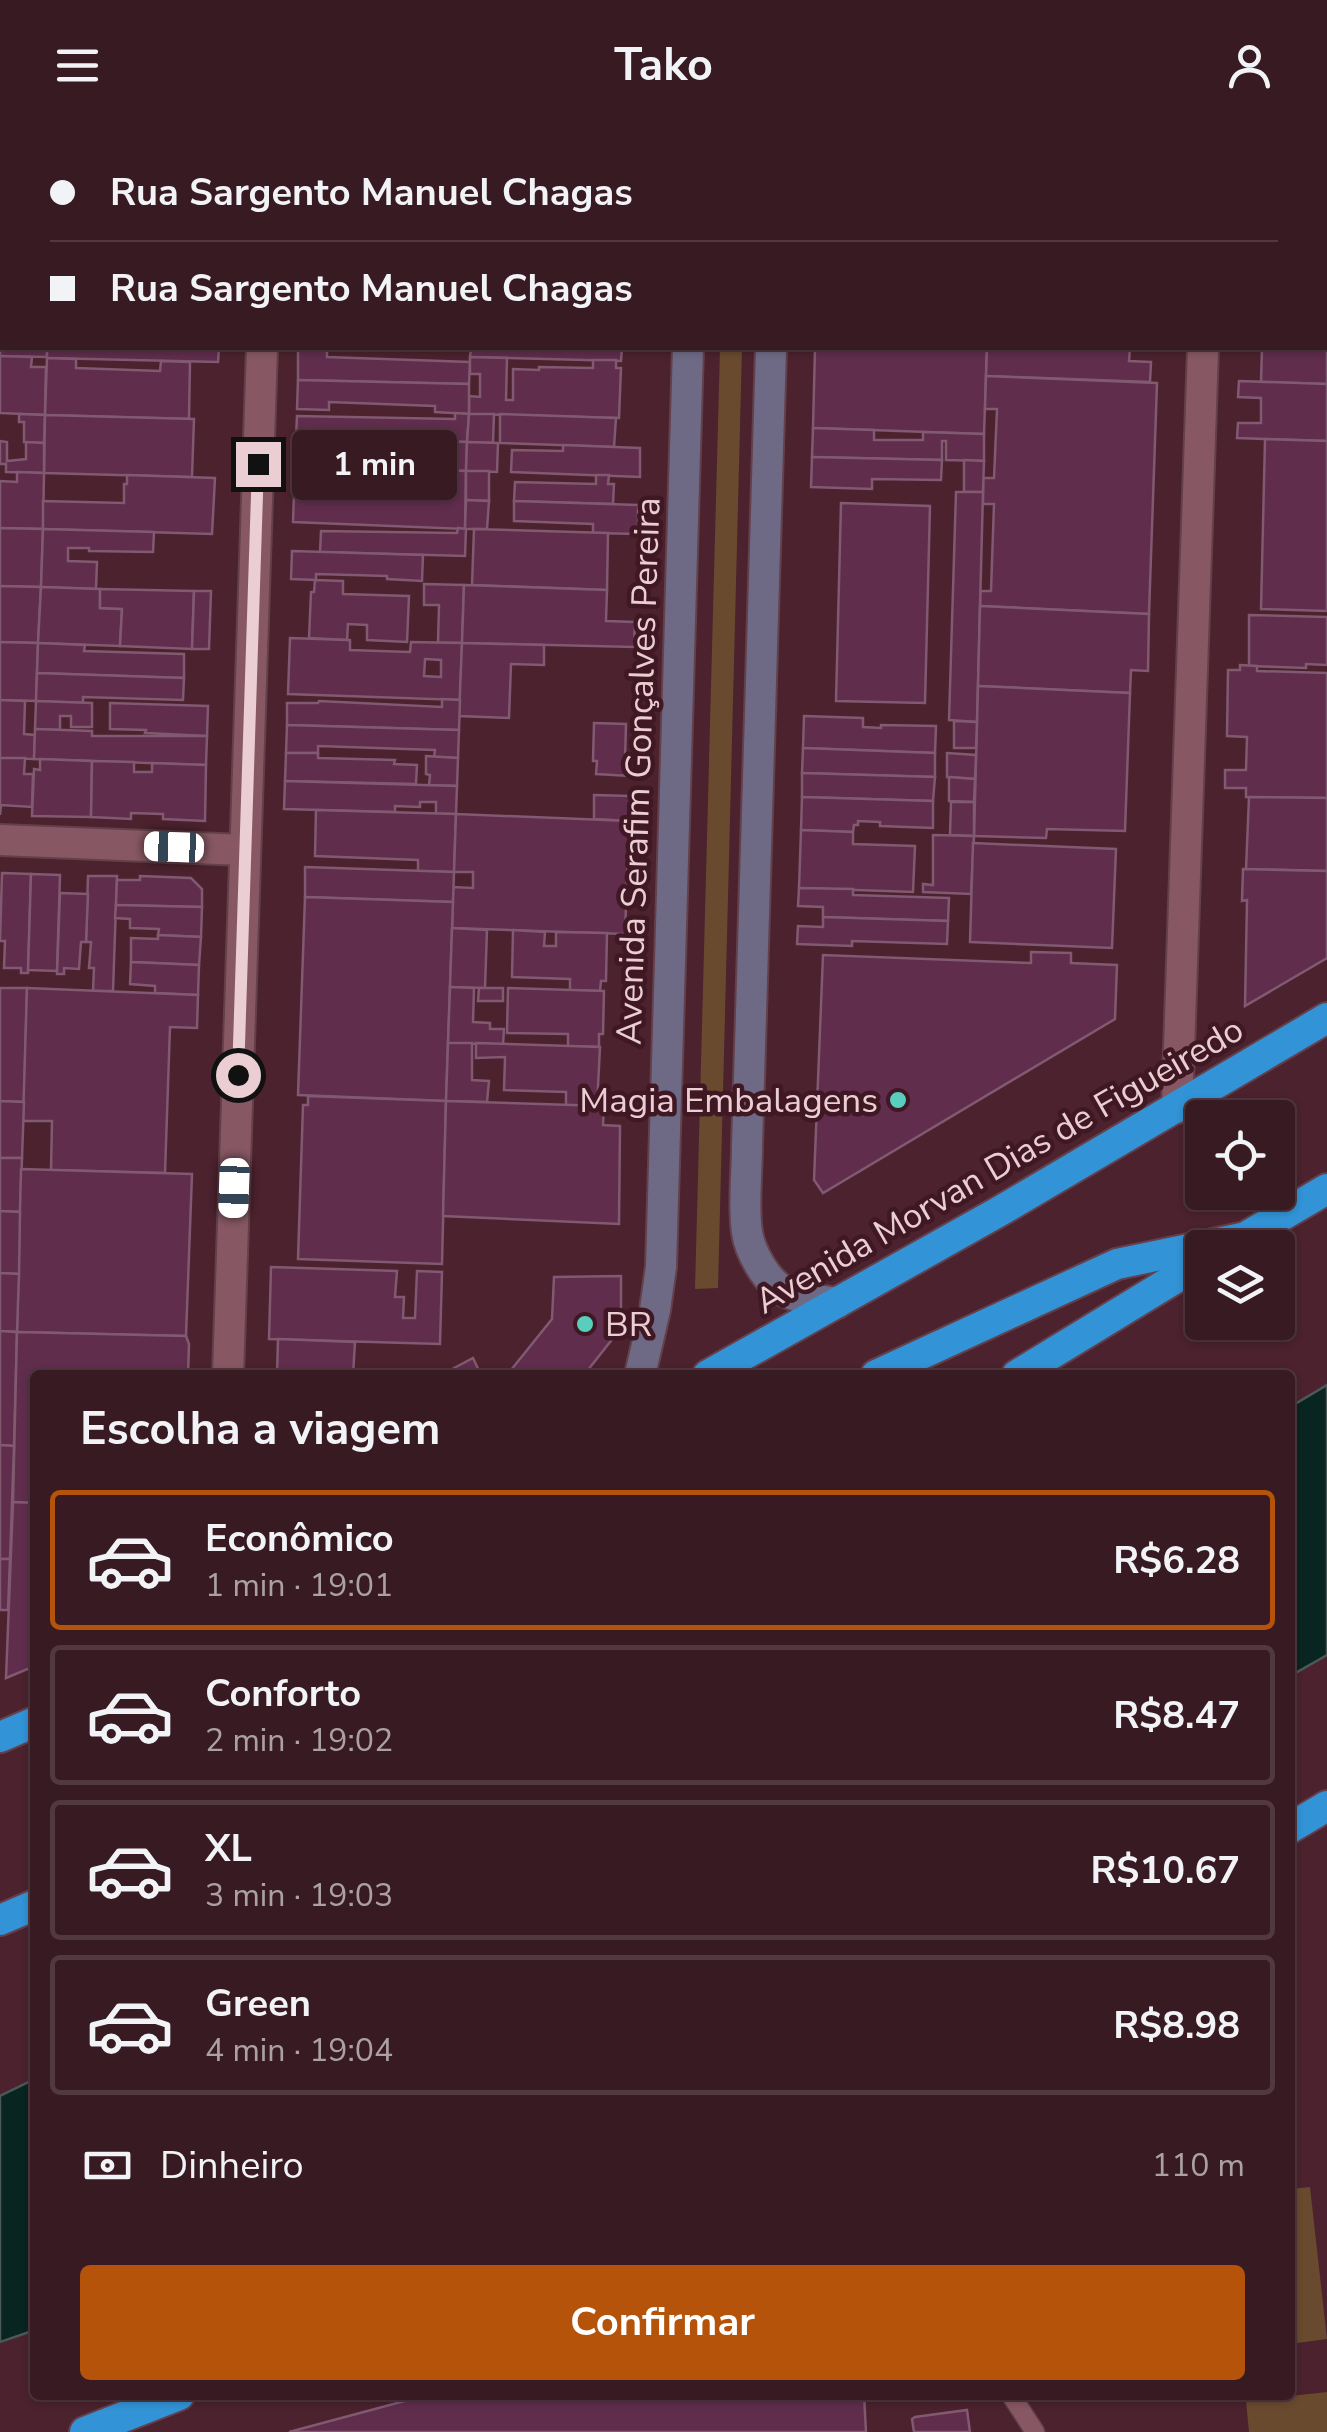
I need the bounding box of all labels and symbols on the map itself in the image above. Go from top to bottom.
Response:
callout: 1 min [293,429,458,499]
route end [236,442,281,487]
street label: Avenida Serafim Gonçalves Pereira [605,496,672,1046]
car [143,831,205,863]
street label: Avenida Morvan Dias de Figueiredo [747,1006,1252,1325]
route start [216,1053,261,1098]
place label: Magia Embalagens [579,1077,878,1124]
marker: Magia Embalagens [887,1089,909,1111]
car [218,1157,250,1219]
place label: BR [605,1301,652,1348]
marker: BR [574,1313,596,1335]

